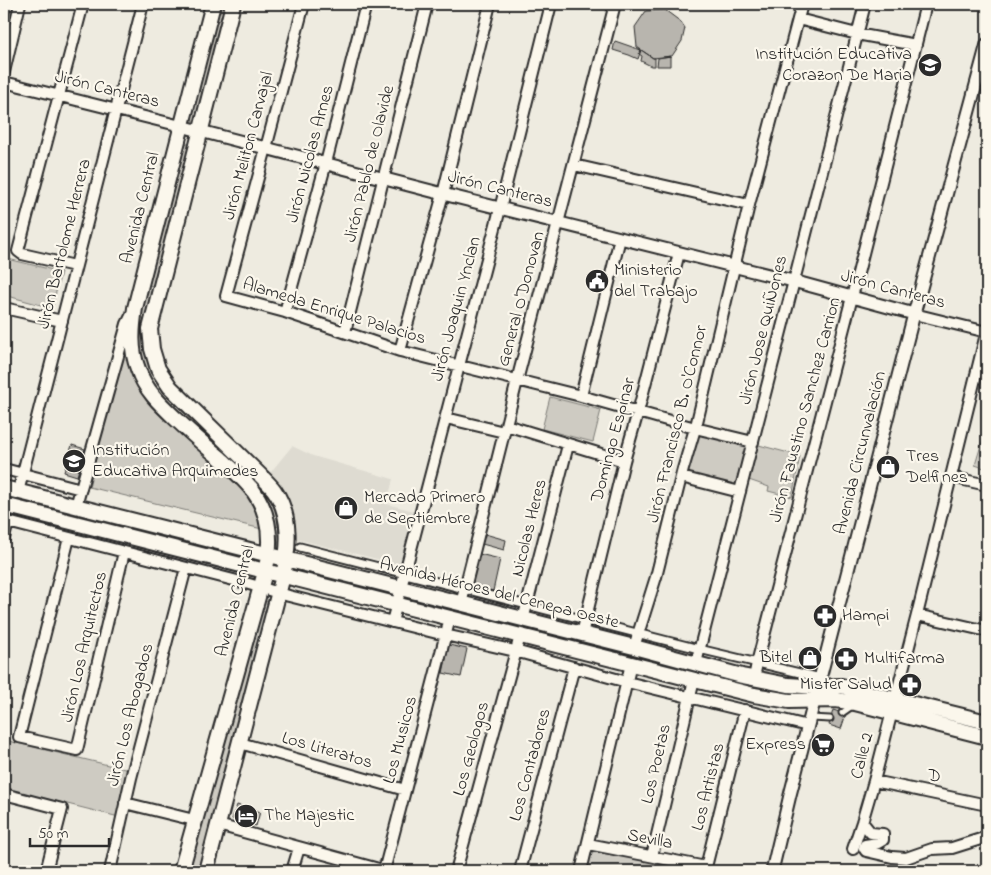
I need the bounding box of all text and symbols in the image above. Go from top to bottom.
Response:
place label: Institución Educativa Corazon De Maria [755,42,912,89]
school or university icon: Institución Educativa Corazon De Maria [917,52,943,78]
street label: Jirón Canteras [52,64,162,116]
street label: Jirón Meliton Carvajal [217,69,281,223]
street label: Jirón Nicolas Arnes [280,82,342,226]
street label: Jirón Pablo de Olavide [338,82,402,245]
street label: Avenida Central [115,149,167,267]
street label: Jirón Bartolome Herrera [31,156,99,332]
street label: Jirón Canteras [445,164,555,216]
street label: General O'Donovan [491,228,553,370]
street label: Jirón Joaquin Ynclan [425,234,489,384]
street label: Jirón Jose QuiÑones [733,253,795,407]
place label: Ministerio del Trabajo [614,258,698,305]
street label: Jirón Canteras [838,264,948,316]
public building icon: Ministerio del Trabajo [584,268,610,294]
street label: Alameda Enrique Palacios [239,272,429,352]
street label: Jirón Faustino Sanchez Carrion [763,294,849,526]
street label: Jirón Francisco B. O'Connor [641,322,715,526]
street label: Avenida Circunvalación [828,368,894,538]
street label: Domingo Espinar [585,374,644,506]
place label: Institución Educativa Arquimedes [92,438,258,485]
place label: Tres Delfines [905,444,968,491]
school or university icon: Institución Educativa Arquimedes [61,448,87,474]
shop icon: Tres Delfines [875,454,901,480]
street label: Nicolas Heres [505,476,555,580]
place label: Mercado Primero de Septiembre [364,485,485,532]
shop icon: Mercado Primero de Septiembre [333,495,359,521]
street label: Avenida Central [210,542,262,660]
street label: Avenida Héroes del Cenepa Oeste [376,552,622,637]
street label: Jirón Los Arquitectos [55,569,115,725]
pharmacy icon: Hampi [812,603,838,629]
place label: Hampi [842,603,889,629]
street label: Jirón Los Abogados [101,641,162,789]
place label: Bitel [759,645,792,671]
shop icon: Bitel [797,645,823,671]
pharmacy icon: Multifarma [833,646,859,672]
place label: Multifarma [864,646,945,672]
place label: Mister Salud [800,672,892,698]
pharmacy icon: Mister Salud [897,672,923,698]
street label: Los Musicos [377,693,425,787]
street label: Los Geologos [447,699,498,799]
street label: Los Contadores [503,706,559,824]
street label: Los Poetas [635,721,679,807]
street label: Los Literatos [278,726,376,776]
street label: Calle 2 [845,730,881,782]
place label: Express [745,732,806,758]
supermarket icon: Express [810,732,836,758]
street label: Los Artistas [686,740,732,834]
street label: D [924,763,943,791]
hotel icon: The Majestic [233,803,259,829]
place label: The Majestic [264,803,354,829]
scale bar [30,815,109,847]
text: 50 m [38,823,69,845]
street label: Sevilla [625,823,675,857]

